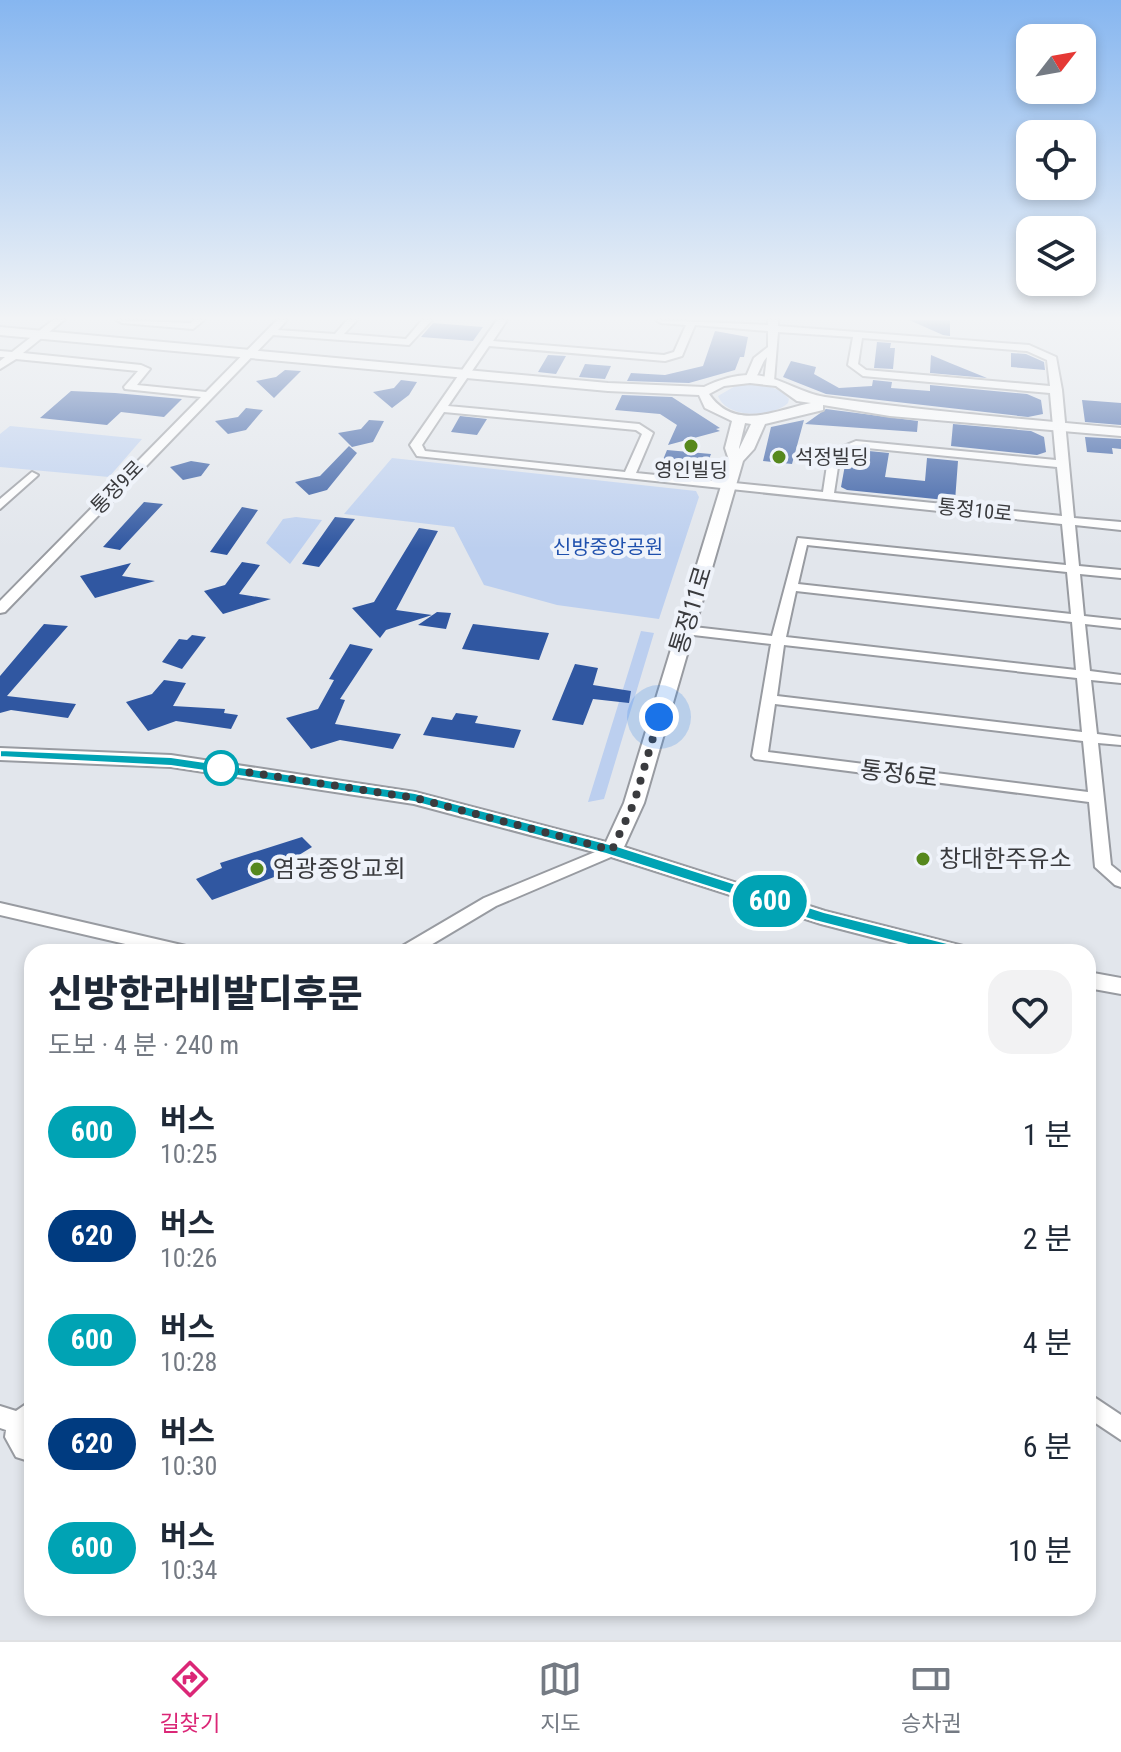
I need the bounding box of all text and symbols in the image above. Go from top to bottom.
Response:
north arrow [1016,24,1096,104]
map controls [1016,24,1096,296]
button: locate [1016,120,1096,200]
button: layers [1016,216,1096,296]
marker: 영인빌딩 [682,437,700,455]
place label: 석정빌딩 [795,445,869,469]
marker: 석정빌딩 [770,448,788,466]
street label: 통정9로 [86,455,148,519]
place label: 영인빌딩 [654,458,728,482]
street label: 통정10로 [936,494,1014,526]
park label: 신방중앙공원 [553,535,663,559]
street label: 통정11로 [664,563,718,657]
your location [639,697,679,737]
unlabelled marker [204,751,238,785]
street label: 통정6로 [859,755,939,793]
place label: 창대한주유소 [939,845,1071,873]
marker: 창대한주유소 [914,850,932,868]
place label: 염광중앙교회 [273,855,405,883]
marker: 염광중앙교회 [248,860,266,878]
line badge: 600 [724,875,816,927]
text: 600 [749,884,791,917]
button: heart [988,970,1072,1054]
text: 신방한라비발디후문 [48,972,363,1016]
text: 도보 · 4 분 · 240 m [48,1030,239,1060]
text: 버스 [160,1102,215,1137]
text: 600 [71,1115,113,1148]
text: 1 분 [1023,1117,1072,1152]
text: 10:25 [160,1139,217,1169]
text: 버스 [160,1206,215,1241]
text: 620 [71,1219,113,1252]
text: 2 분 [1023,1221,1072,1256]
text: 10:26 [160,1243,217,1273]
text: 버스 [160,1310,215,1345]
text: 600 [71,1323,113,1356]
text: 4 분 [1023,1325,1072,1360]
text: 10:28 [160,1347,217,1377]
text: 버스 [160,1414,215,1449]
text: 620 [71,1427,113,1460]
text: 6 분 [1023,1429,1072,1464]
text: 10:30 [160,1451,217,1481]
text: 버스 [160,1518,215,1553]
text: 600 [71,1531,113,1564]
text: 10 분 [1008,1533,1072,1568]
text: 10:34 [160,1555,217,1585]
tab: 길찾기 [159,1657,220,1737]
tab: 지도 [538,1657,582,1737]
tab: 승차권 [901,1657,962,1737]

